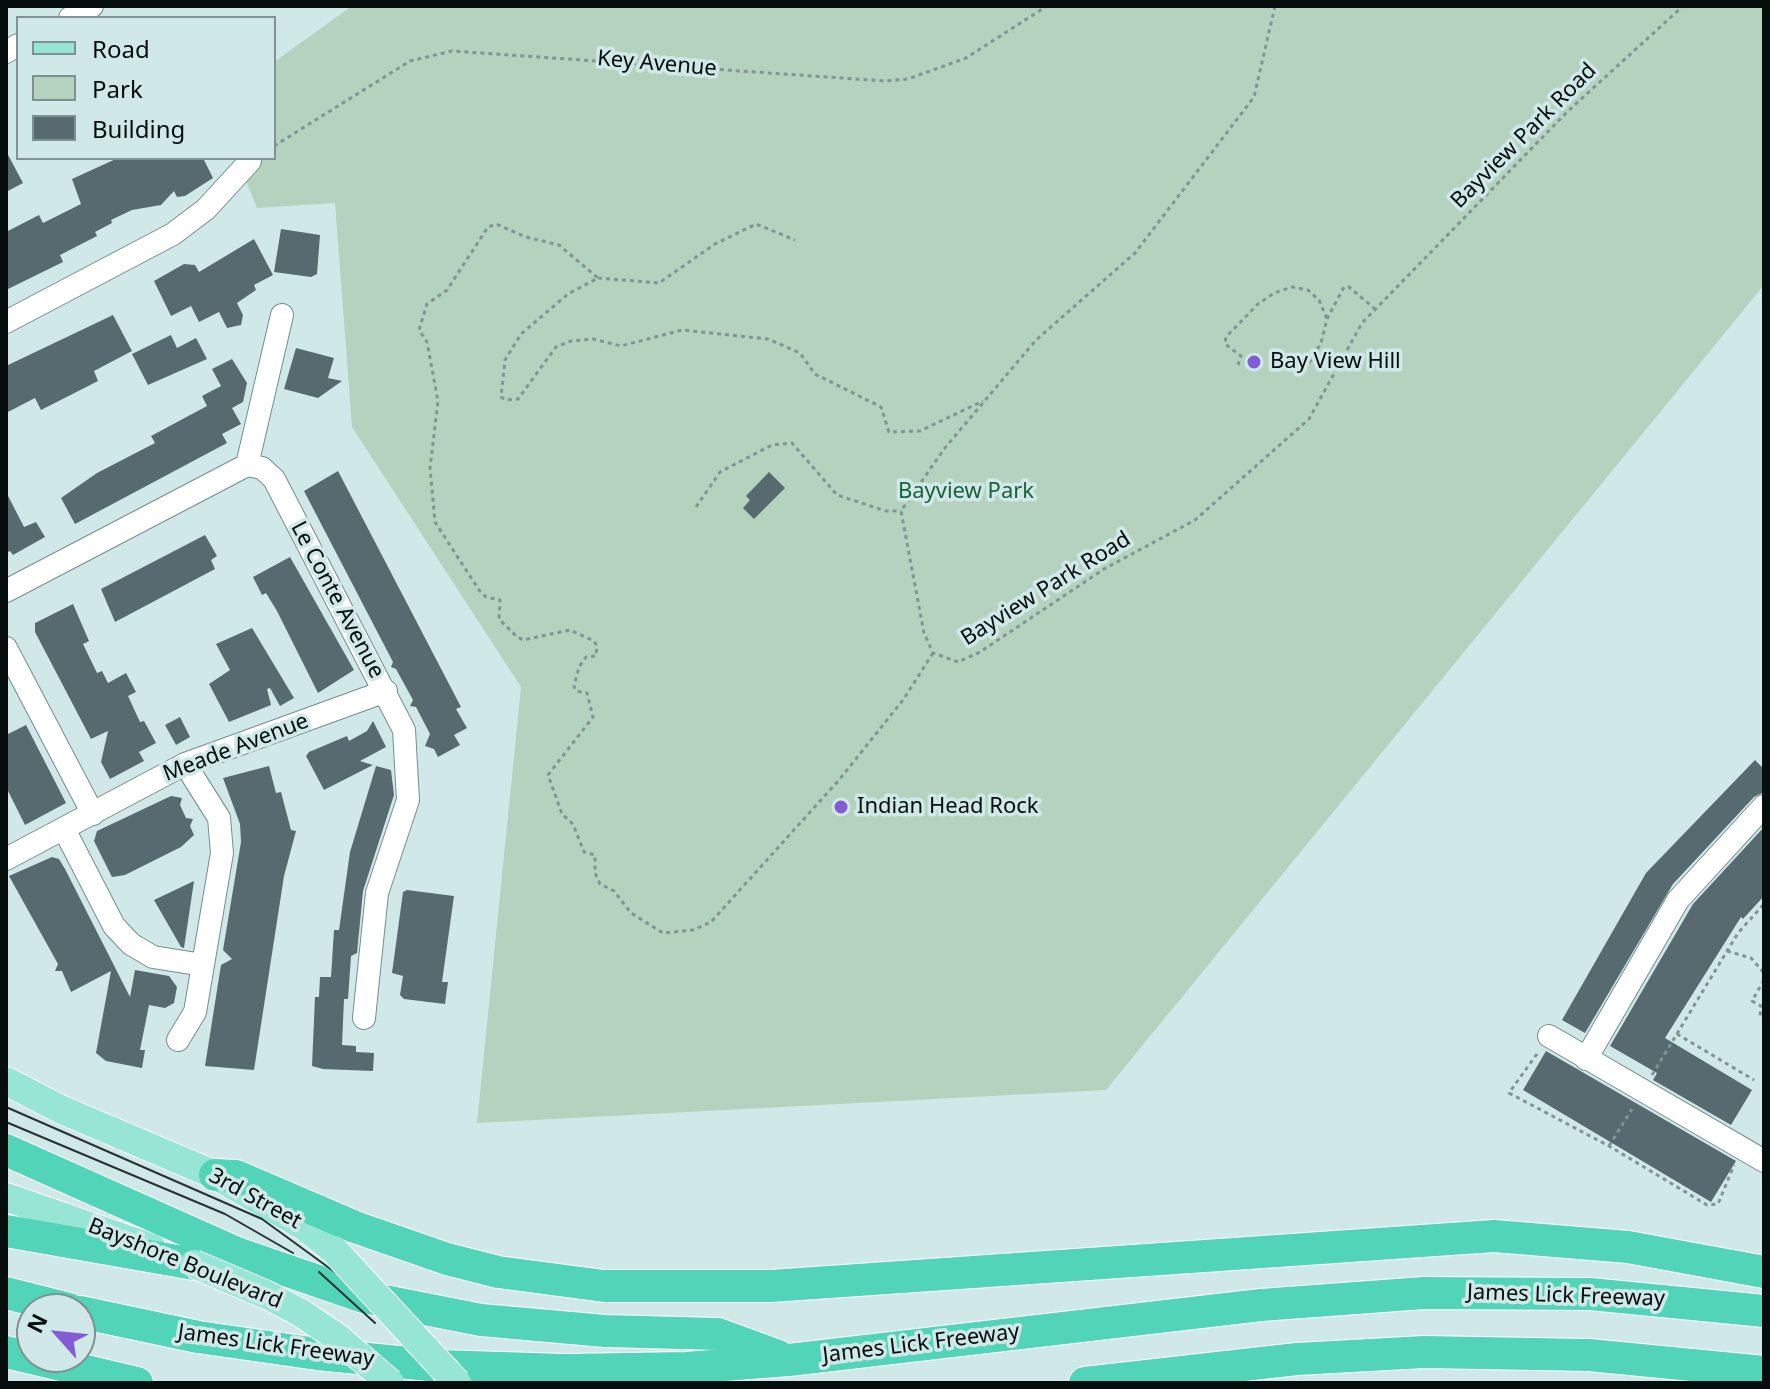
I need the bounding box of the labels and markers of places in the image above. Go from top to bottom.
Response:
place label: Bay View Hill [1270,349,1401,375]
marker: Bay View Hill [1245,353,1263,371]
place label: Indian Head Rock [857,794,1039,820]
marker: Indian Head Rock [832,798,850,816]

